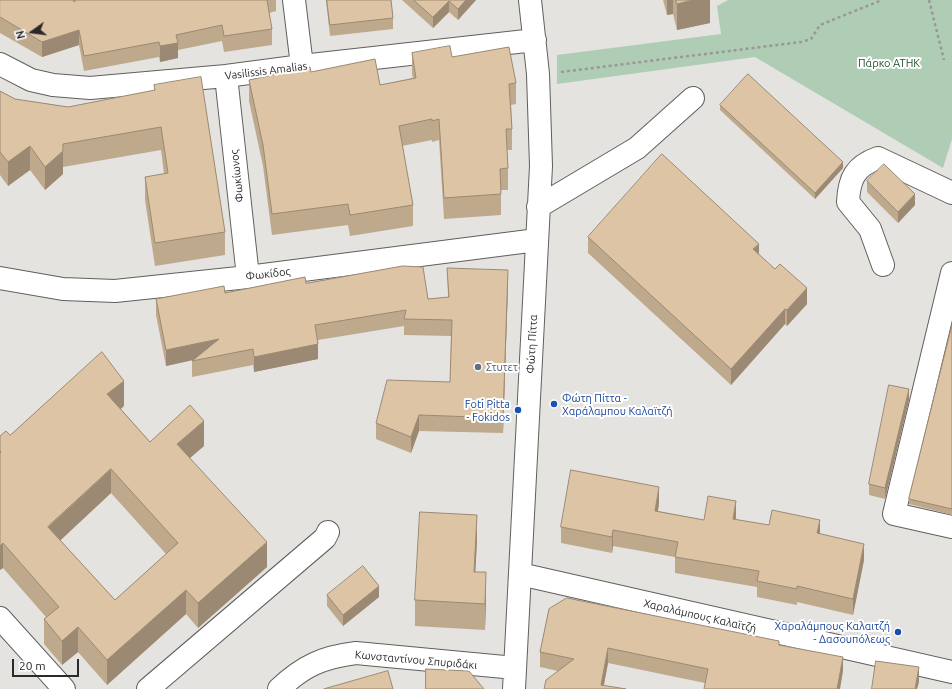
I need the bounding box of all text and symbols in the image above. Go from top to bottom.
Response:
north arrow [12,12,52,52]
text: N [14,29,27,40]
park label: Πάρκο ΑΤΗΚ [858,56,920,70]
street label: Vasilissis Amalias [224,59,308,83]
street label: Φωκίωνος [228,149,246,203]
street label: Φωκίδος [245,265,291,283]
street label: Φώτη Πίττα [524,314,540,374]
place label: Στυτετ [486,360,518,374]
marker: Στυτετ [473,362,483,372]
place label: Φώτη Πίττα - Χαράλαμπου Καλαϊτζή [562,391,673,417]
place label: Foti Pitta - Fokidos [465,397,510,423]
marker: Φώτη Πίττα - Χαράλαμπου Καλαϊτζή [549,399,559,409]
marker: Foti Pitta - Fokidos [513,405,523,415]
street label: Χαραλάμπους Καλαϊτζή [642,597,758,635]
place label: Χαραλάμπους Καλαιτζή - Δασουπόλεως [774,619,890,645]
marker: Χαραλάμπους Καλαιτζή - Δασουπόλεως [893,627,903,637]
street label: Κωνσταντίνου Σπυριδάκι [354,648,478,672]
scale bar [14,651,81,677]
text: 20 m [19,659,46,672]

